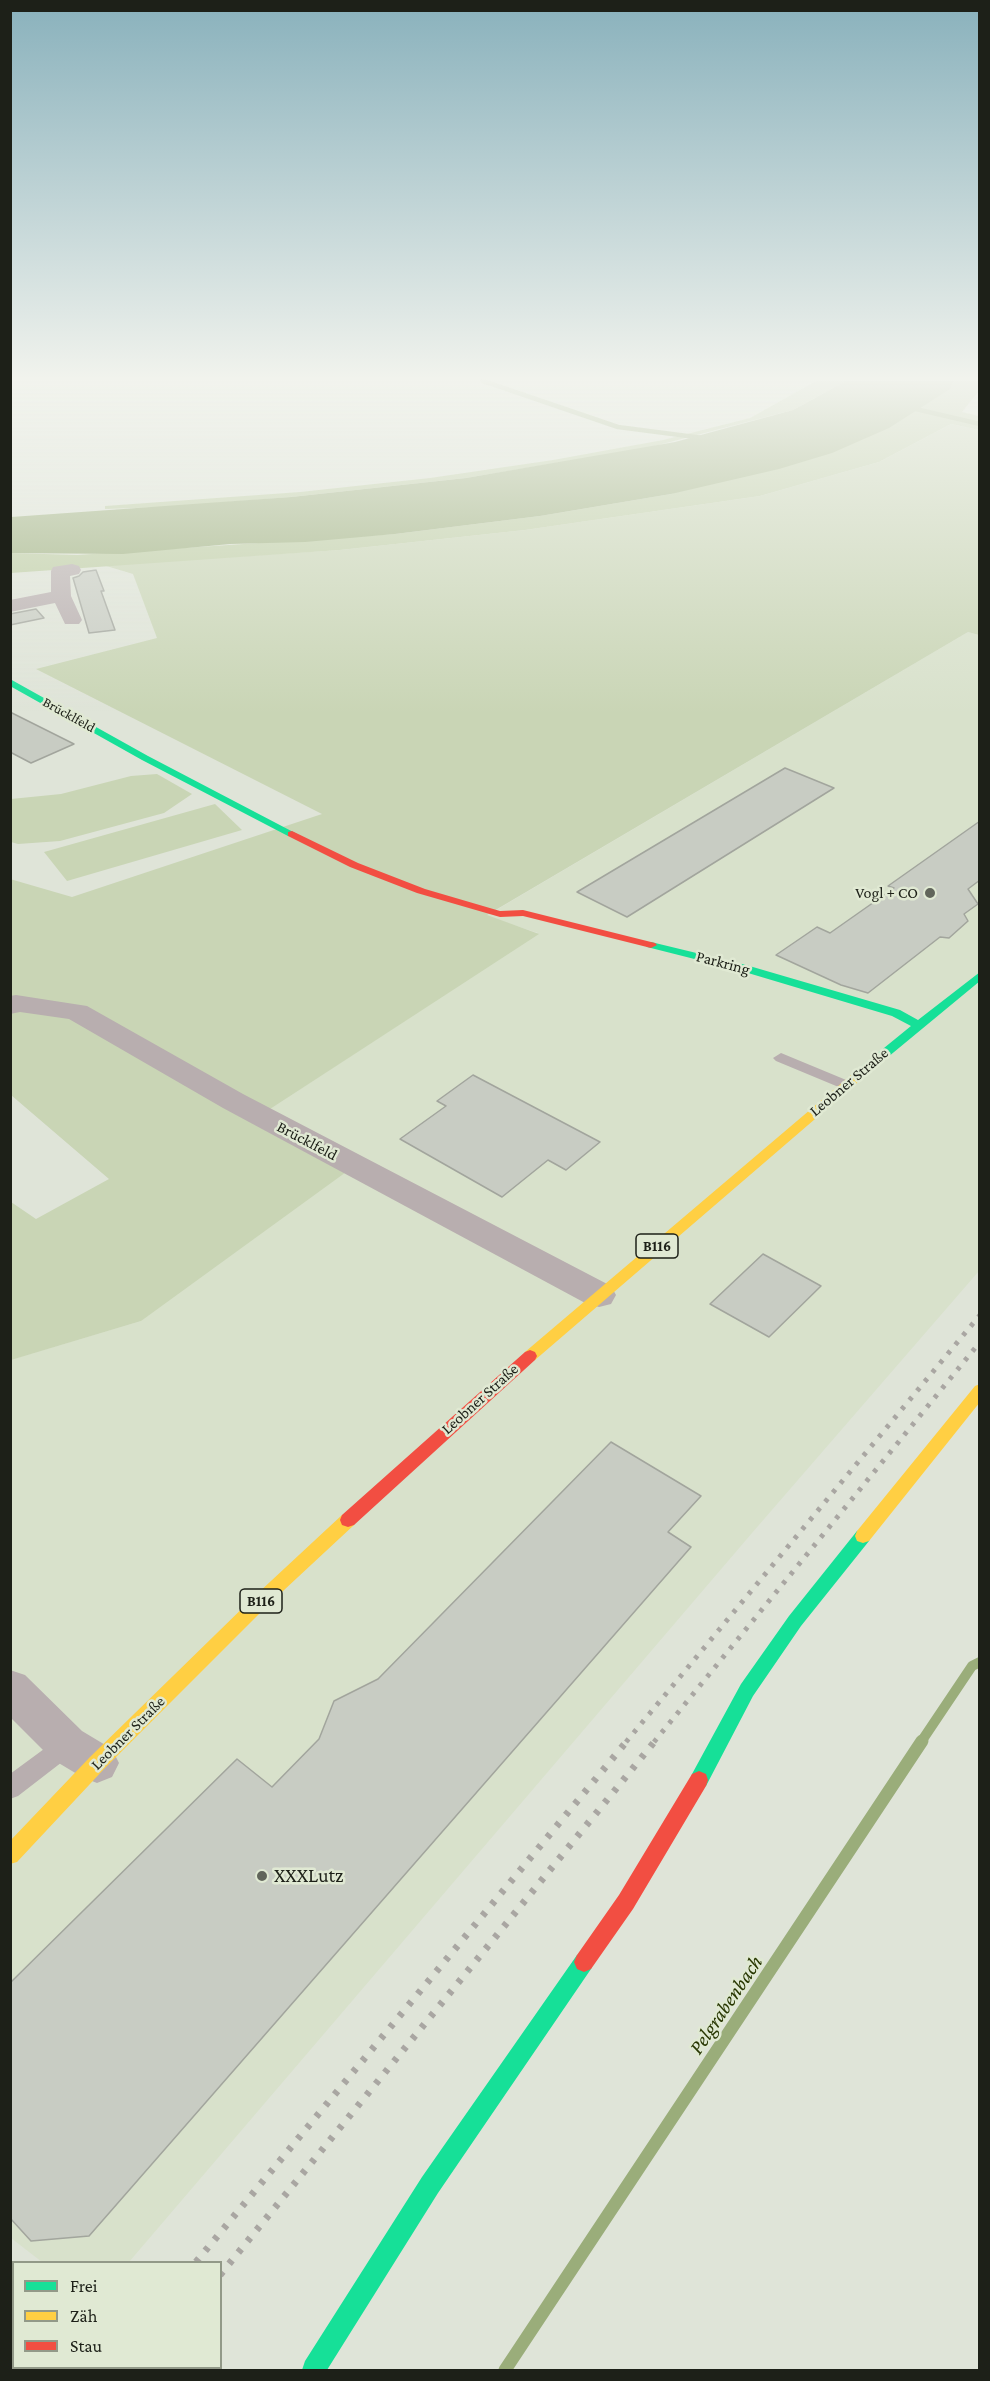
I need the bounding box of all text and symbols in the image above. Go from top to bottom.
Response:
street label: Brücklfeld [40,694,98,736]
place label: Vogl + CO [855,883,918,903]
marker: Vogl + CO [923,886,937,900]
street label: Parkring [694,947,752,979]
street label: Leobner Straße [806,1043,892,1121]
street label: Brücklfeld [274,1117,340,1165]
road number: B116 [636,1234,678,1258]
street label: Leobner Straße [438,1359,522,1439]
road number: B116 [240,1589,282,1613]
street label: Leobner Straße [87,1692,169,1774]
place label: XXXLutz [274,1864,344,1888]
marker: XXXLutz [255,1869,269,1883]
water label: Pelgrabenbach [684,1951,768,2059]
legend [12,2261,222,2369]
text: Frei [70,2276,97,2296]
text: Zäh [70,2306,97,2326]
text: Stau [70,2336,102,2356]

